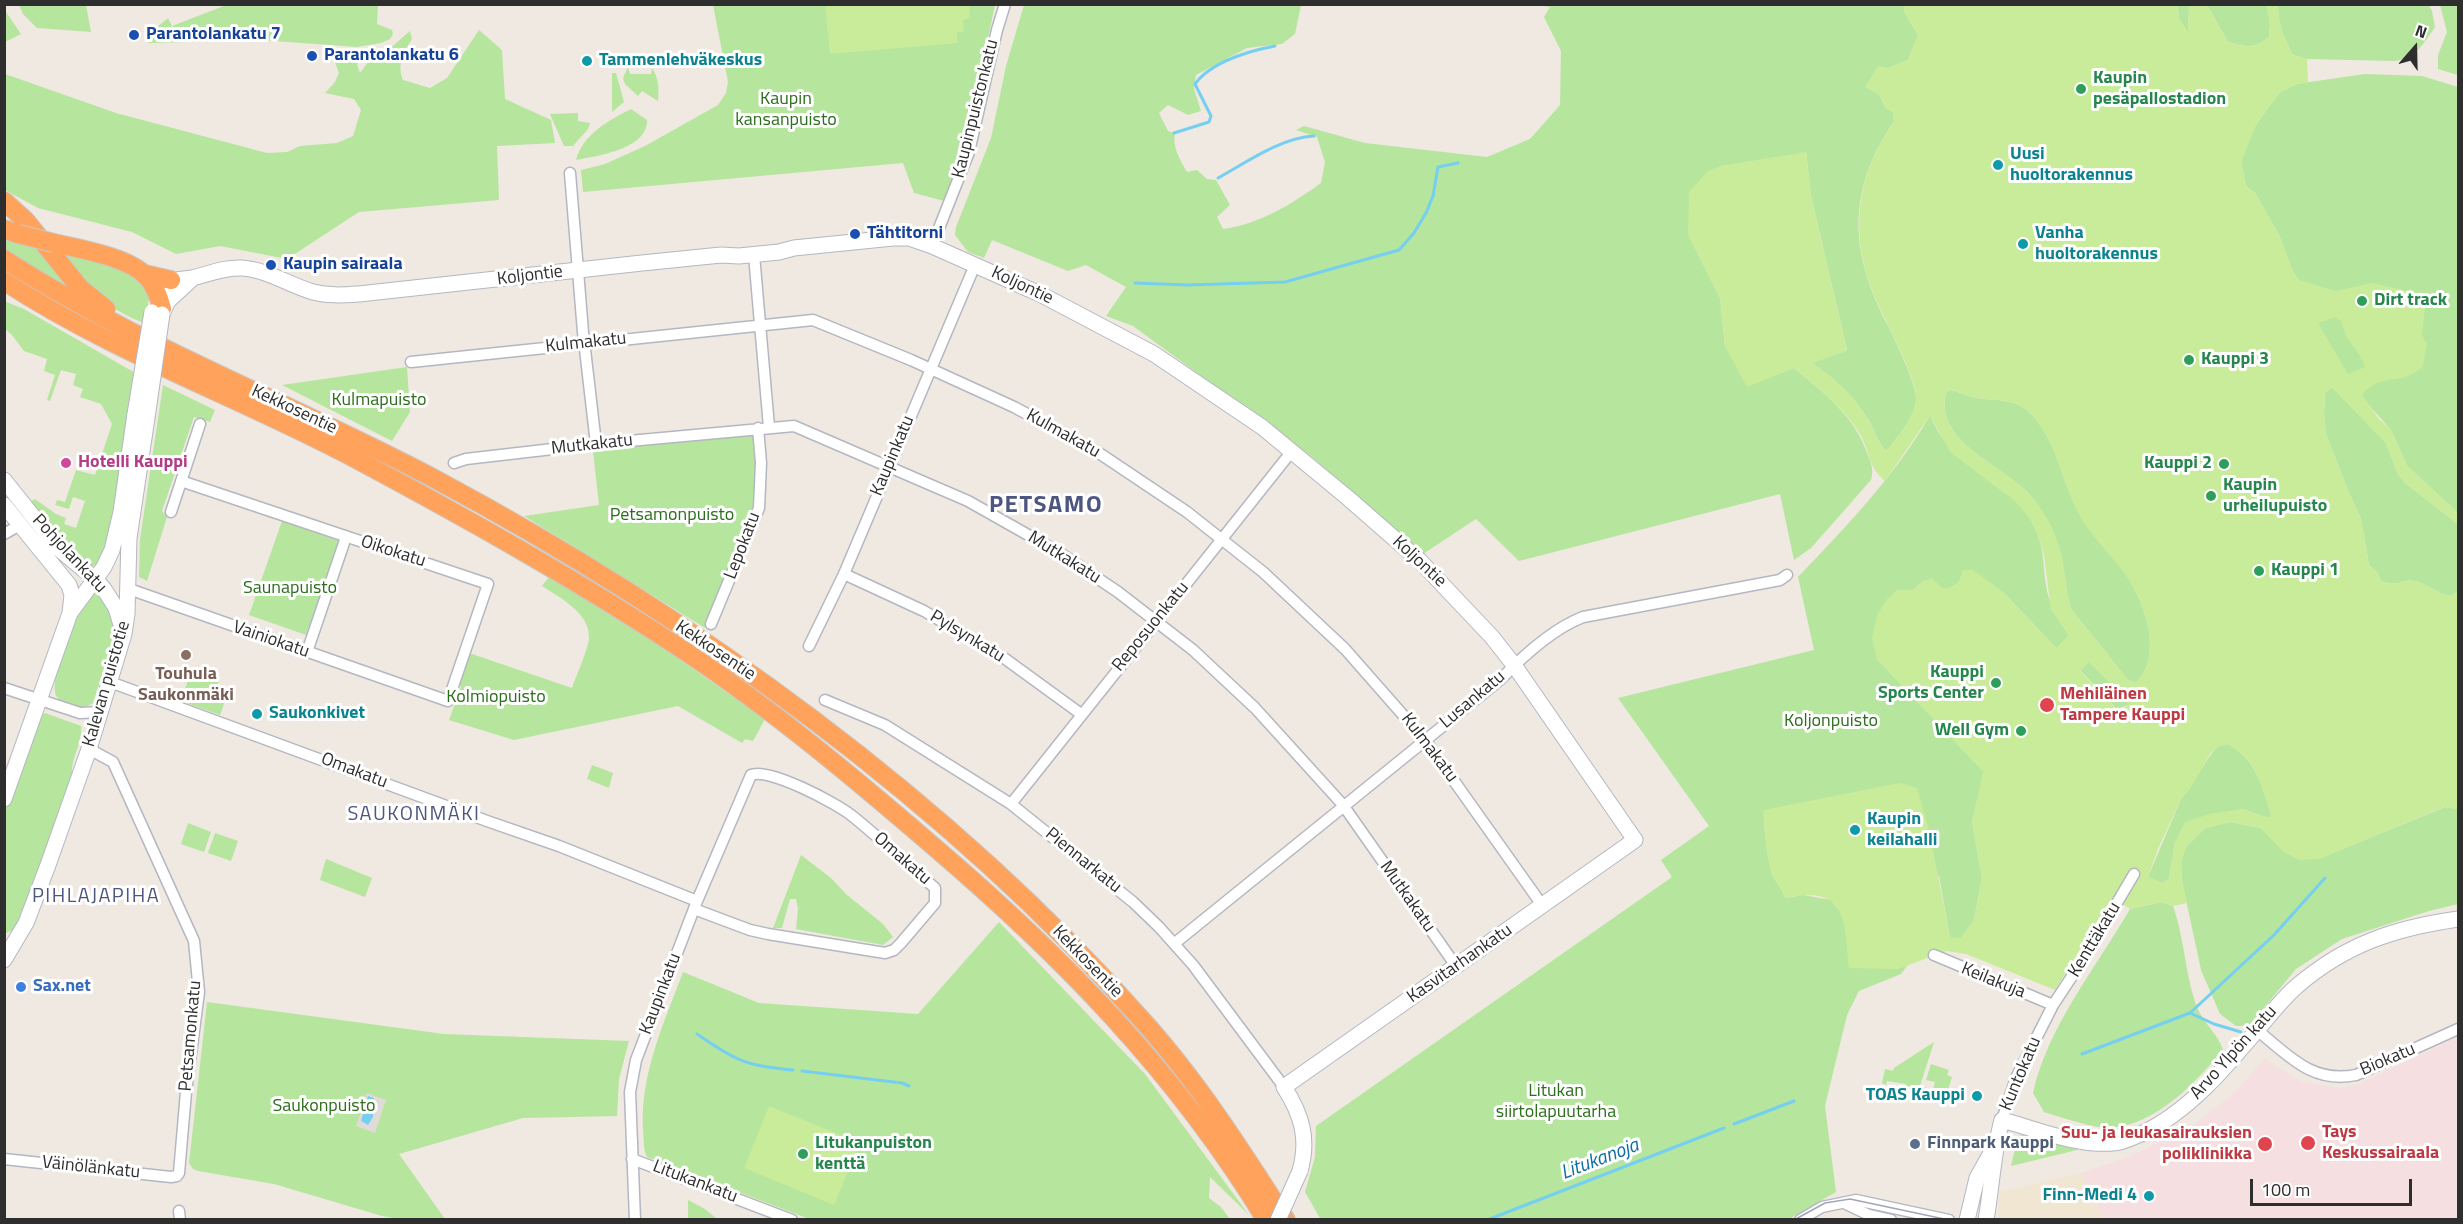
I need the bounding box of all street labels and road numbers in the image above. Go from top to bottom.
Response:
street label: Kaupinpuistonkatu [948,37,1004,181]
street label: Koljontie [496,261,564,291]
street label: Koljontie [988,262,1056,310]
street label: Kulmakatu [544,328,628,358]
street label: Kekkosentie [248,381,340,439]
street label: Kulmakatu [1022,405,1104,463]
street label: Kaupinkatu [866,412,920,500]
street label: Mutkakatu [550,430,634,460]
street label: Lepokatu [720,509,766,583]
street label: Pohjolankatu [27,510,111,598]
street label: Mutkakatu [1023,527,1105,589]
street label: Oikokatu [358,531,428,573]
street label: Koljontie [1387,532,1451,592]
street label: Reposuonkatu [1108,578,1194,676]
street label: Pylsynkatu [926,606,1008,668]
street label: Kekkosentie [671,616,759,686]
street label: Vainiokatu [230,617,312,663]
street label: Kalevan puistotie [79,619,135,749]
street label: Lusankatu [1436,666,1510,734]
street label: Kulmakatu [1396,709,1462,787]
street label: Omakatu [318,748,390,794]
street label: Piennarkatu [1041,824,1125,898]
street label: Omakatu [869,828,935,890]
street label: Mutkakatu [1375,857,1439,937]
street label: Kenttäkatu [2064,899,2126,981]
street label: Kasvitarhankatu [1403,920,1517,1008]
street label: Kekkosentie [1047,921,1127,1003]
street label: Kaupinkatu [636,950,686,1038]
street label: Keilakuja [1958,958,2028,1004]
street label: Petsamonkatu [175,980,207,1092]
street label: Arvo Ylpön katu [2186,1002,2282,1104]
street label: Kuntokatu [1996,1034,2046,1114]
street label: Biokatu [2357,1039,2419,1081]
street label: Väinölänkatu [41,1152,141,1184]
street label: Litukankatu [650,1156,740,1208]

